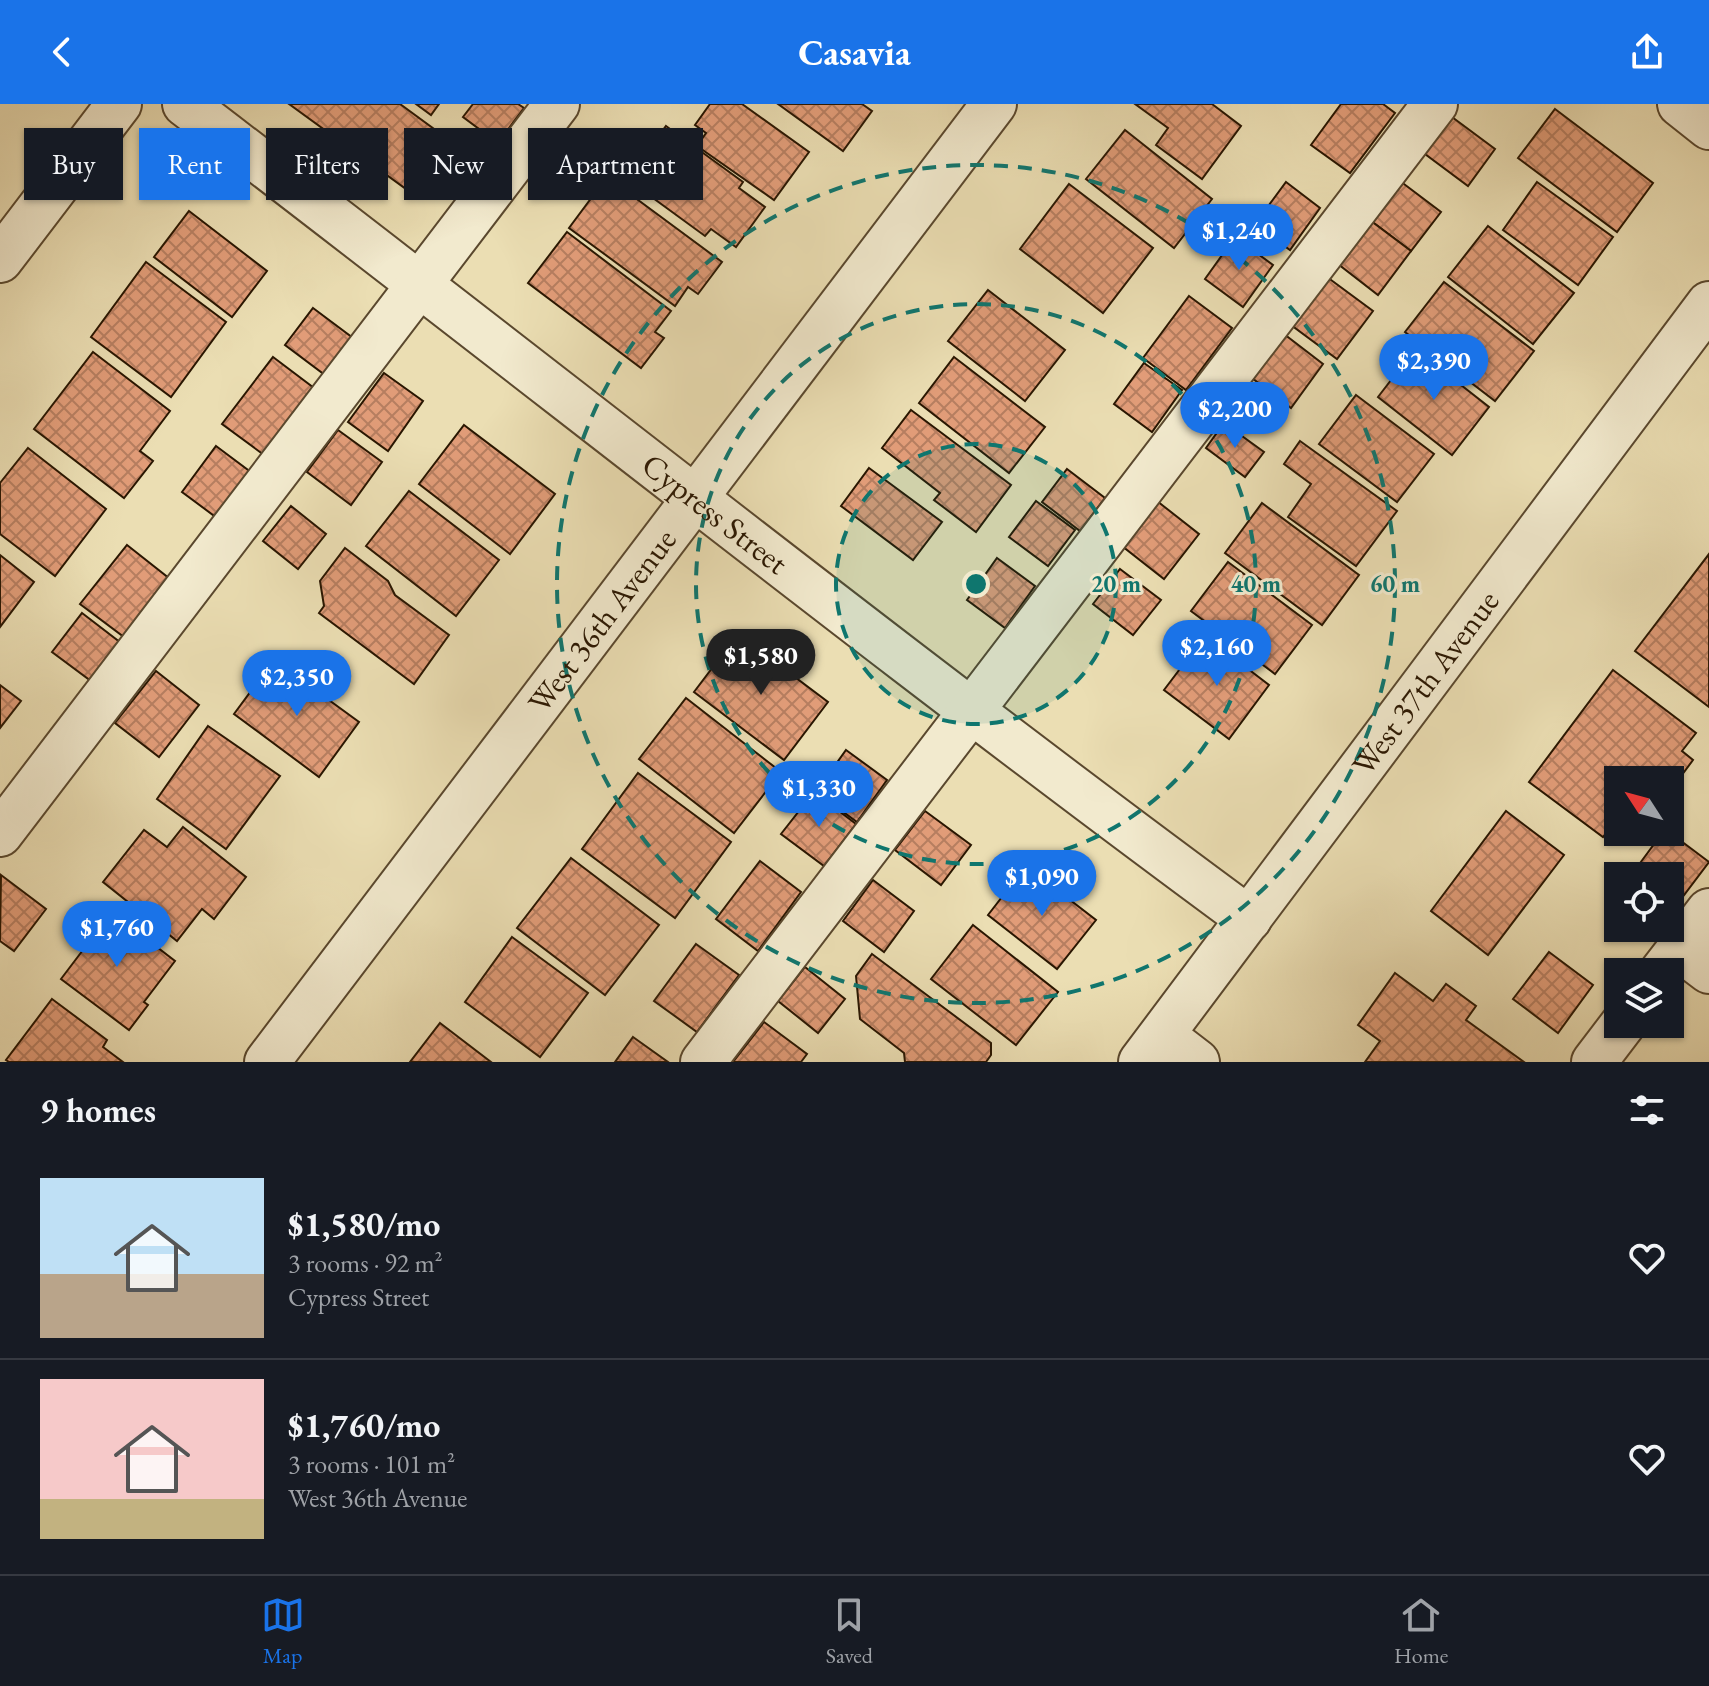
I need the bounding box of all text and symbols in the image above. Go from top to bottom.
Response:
text: Casavia [798,29,911,76]
icon: back [40,30,84,74]
icon: share [1625,30,1669,74]
chip: Buy [24,128,123,200]
chip: Rent [139,128,250,200]
chip: Filters [266,128,388,200]
chip: New [404,128,512,200]
chip: Apartment [528,128,703,200]
pin: $1,240 [1174,204,1304,272]
text: $1,240 [1202,213,1276,247]
pin: $2,390 [1369,334,1499,402]
text: $2,390 [1397,343,1471,377]
pin: $2,200 [1170,382,1300,450]
text: $2,200 [1198,391,1272,425]
street label: Cypress Street [633,444,797,584]
street label: West 36th Avenue [518,520,685,721]
text: 20 m [1091,568,1141,599]
text: 40 m [1231,568,1281,599]
text: 60 m [1370,568,1420,599]
centre of rings [962,570,990,598]
street label: West 37th Avenue [1342,582,1508,784]
pin: $2,160 [1152,620,1282,688]
pin: $1,580 [696,629,826,697]
text: $2,160 [1180,629,1254,663]
text: $1,580 [724,638,798,672]
pin: $2,350 [232,650,362,718]
text: $2,350 [260,659,334,693]
pin: $1,330 [754,761,884,829]
north arrow [1604,766,1684,846]
map controls [1604,766,1684,1038]
text: $1,330 [782,770,856,804]
pin: $1,090 [977,850,1107,918]
text: $1,090 [1005,859,1079,893]
button: locate [1604,862,1684,942]
pin: $1,760 [52,901,182,969]
text: $1,760 [80,910,154,944]
button: layers [1604,958,1684,1038]
text: 9 homes [40,1088,156,1132]
icon: filters [1625,1088,1669,1132]
text: $1,580/mo [288,1202,440,1246]
icon: home [104,1210,200,1306]
icon: heart [1625,1236,1669,1280]
text: 3 rooms · 92 m² [288,1246,443,1280]
text: Cypress Street [288,1280,429,1314]
text: $1,760/mo [288,1403,440,1447]
icon: home [104,1411,200,1507]
icon: heart [1625,1437,1669,1481]
text: 3 rooms · 101 m² [288,1447,455,1481]
text: West 36th Avenue [288,1481,467,1515]
tab: Map [261,1593,305,1670]
tab: Saved [826,1593,873,1670]
tab: Home [1394,1593,1448,1670]

